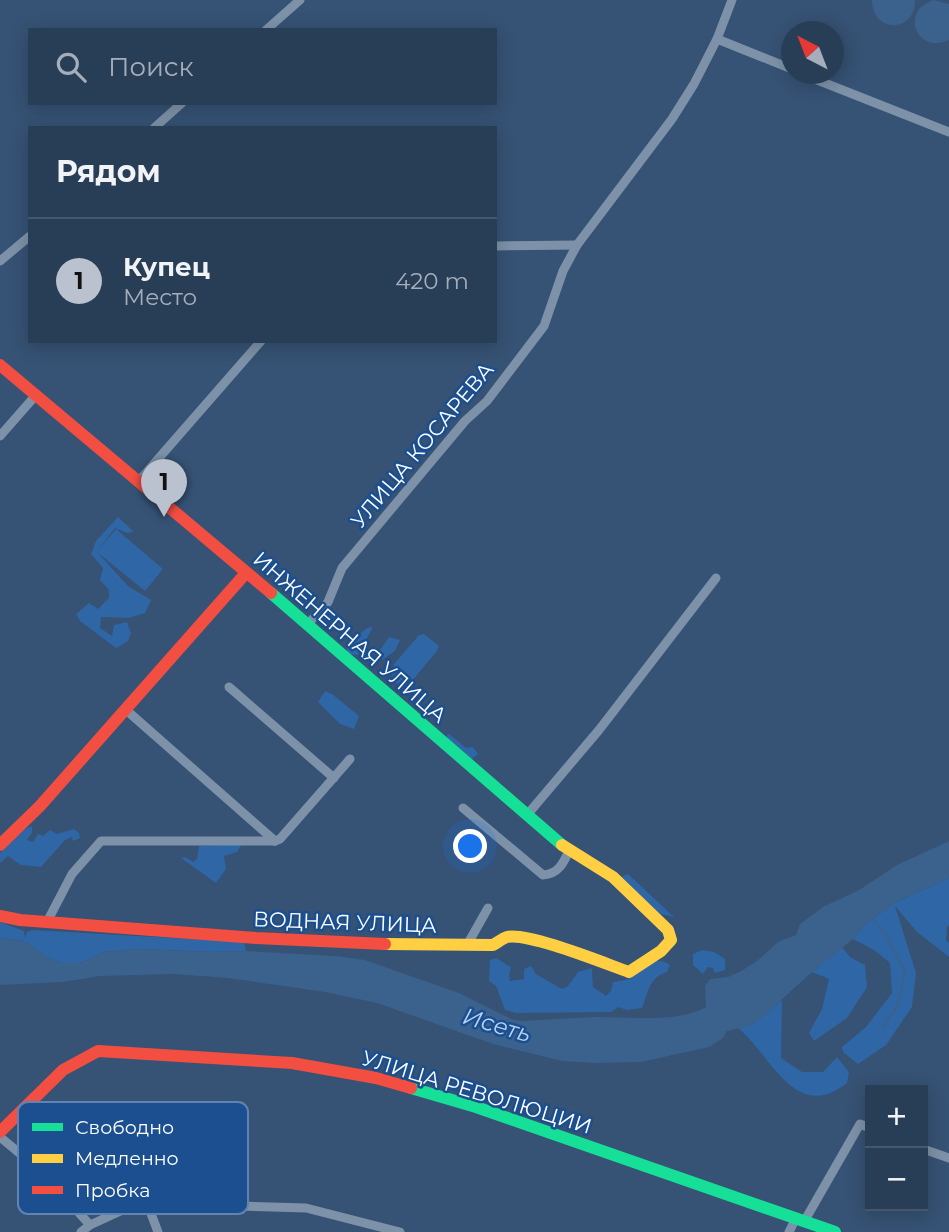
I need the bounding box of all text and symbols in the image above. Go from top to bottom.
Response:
north arrow [781,21,844,84]
search box [28,28,497,105]
icon: search [52,48,90,86]
text: Поиск [108,51,194,83]
text: Рядом [56,153,161,190]
text: Купец [123,251,210,283]
text: 1 [74,267,84,295]
text: 420 m [395,267,469,295]
text: Место [123,283,197,311]
street label: УЛИЦА КОСАРЕВА [345,357,499,533]
pin: 1 [141,459,187,517]
street label: ИНЖЕНЕРНАЯ УЛИЦА [248,546,452,728]
your location [453,829,487,863]
street label: ВОДНАЯ УЛИЦА [253,906,438,938]
water label: Исеть [460,1002,534,1048]
street label: УЛИЦА РЕВОЛЮЦИИ [359,1045,595,1139]
map controls [865,1085,928,1211]
button: + [865,1085,928,1148]
legend [18,1102,248,1214]
text: Свободно [75,1116,174,1139]
text: Медленно [75,1147,179,1170]
button: − [865,1148,928,1211]
text: Пробка [75,1179,150,1202]

